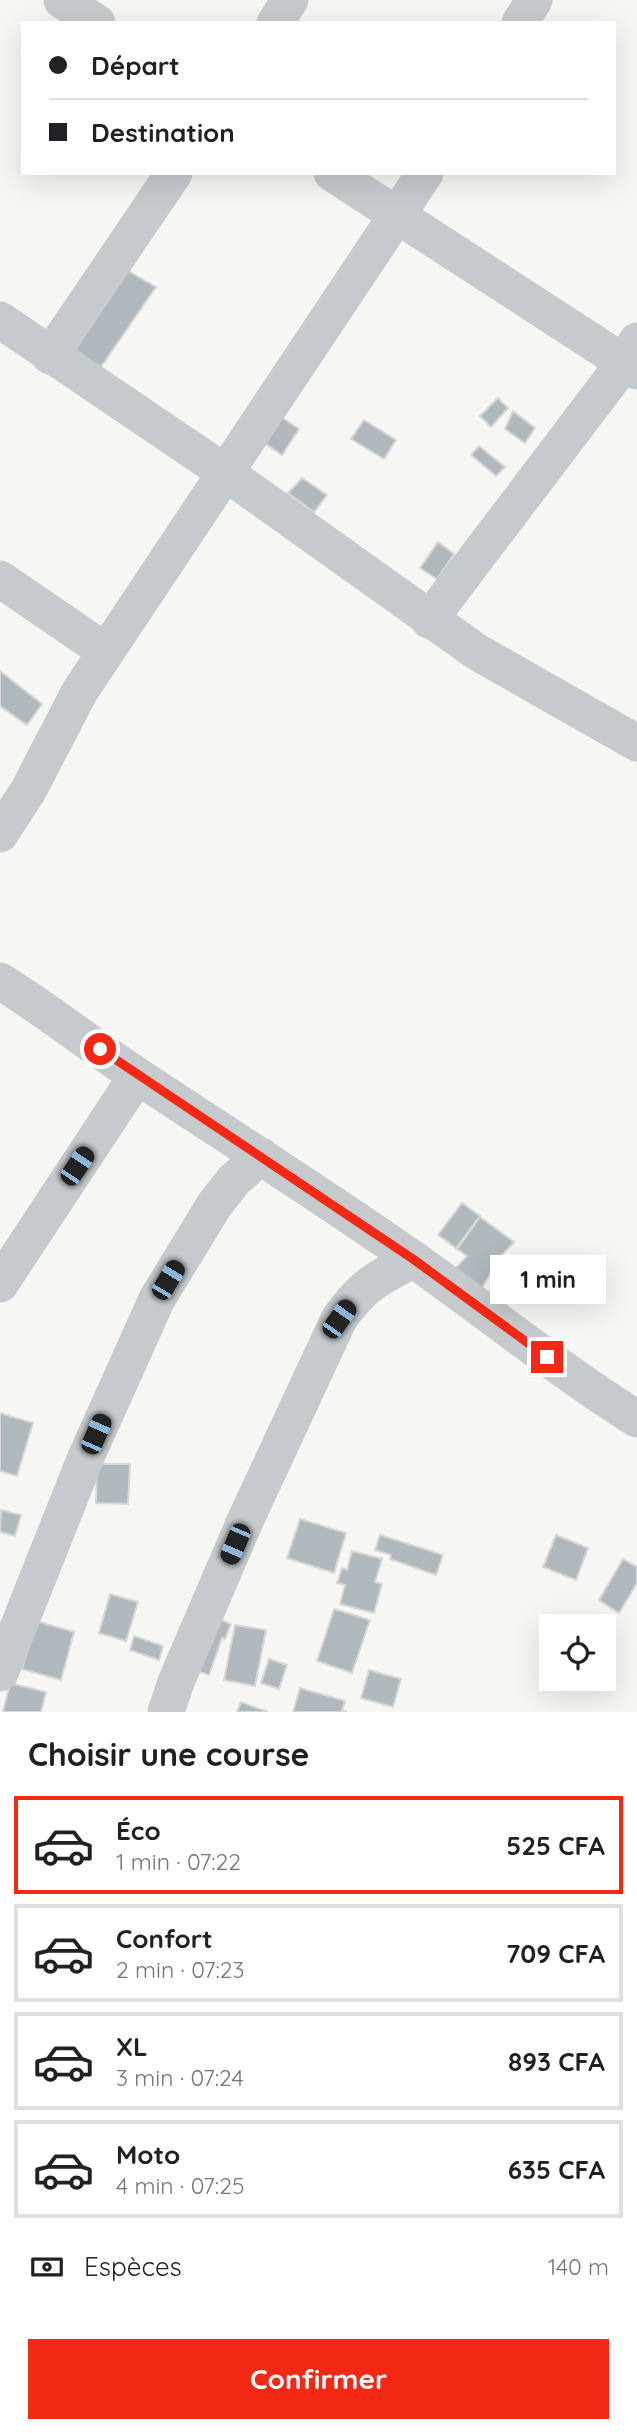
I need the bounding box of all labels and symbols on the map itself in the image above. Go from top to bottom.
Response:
route start [84,1033,116,1065]
car [57,1143,98,1189]
callout: 1 min [489,1256,605,1304]
car [149,1257,188,1303]
car [319,1296,360,1342]
route end [531,1341,563,1373]
car [78,1411,115,1457]
car [218,1521,253,1567]

